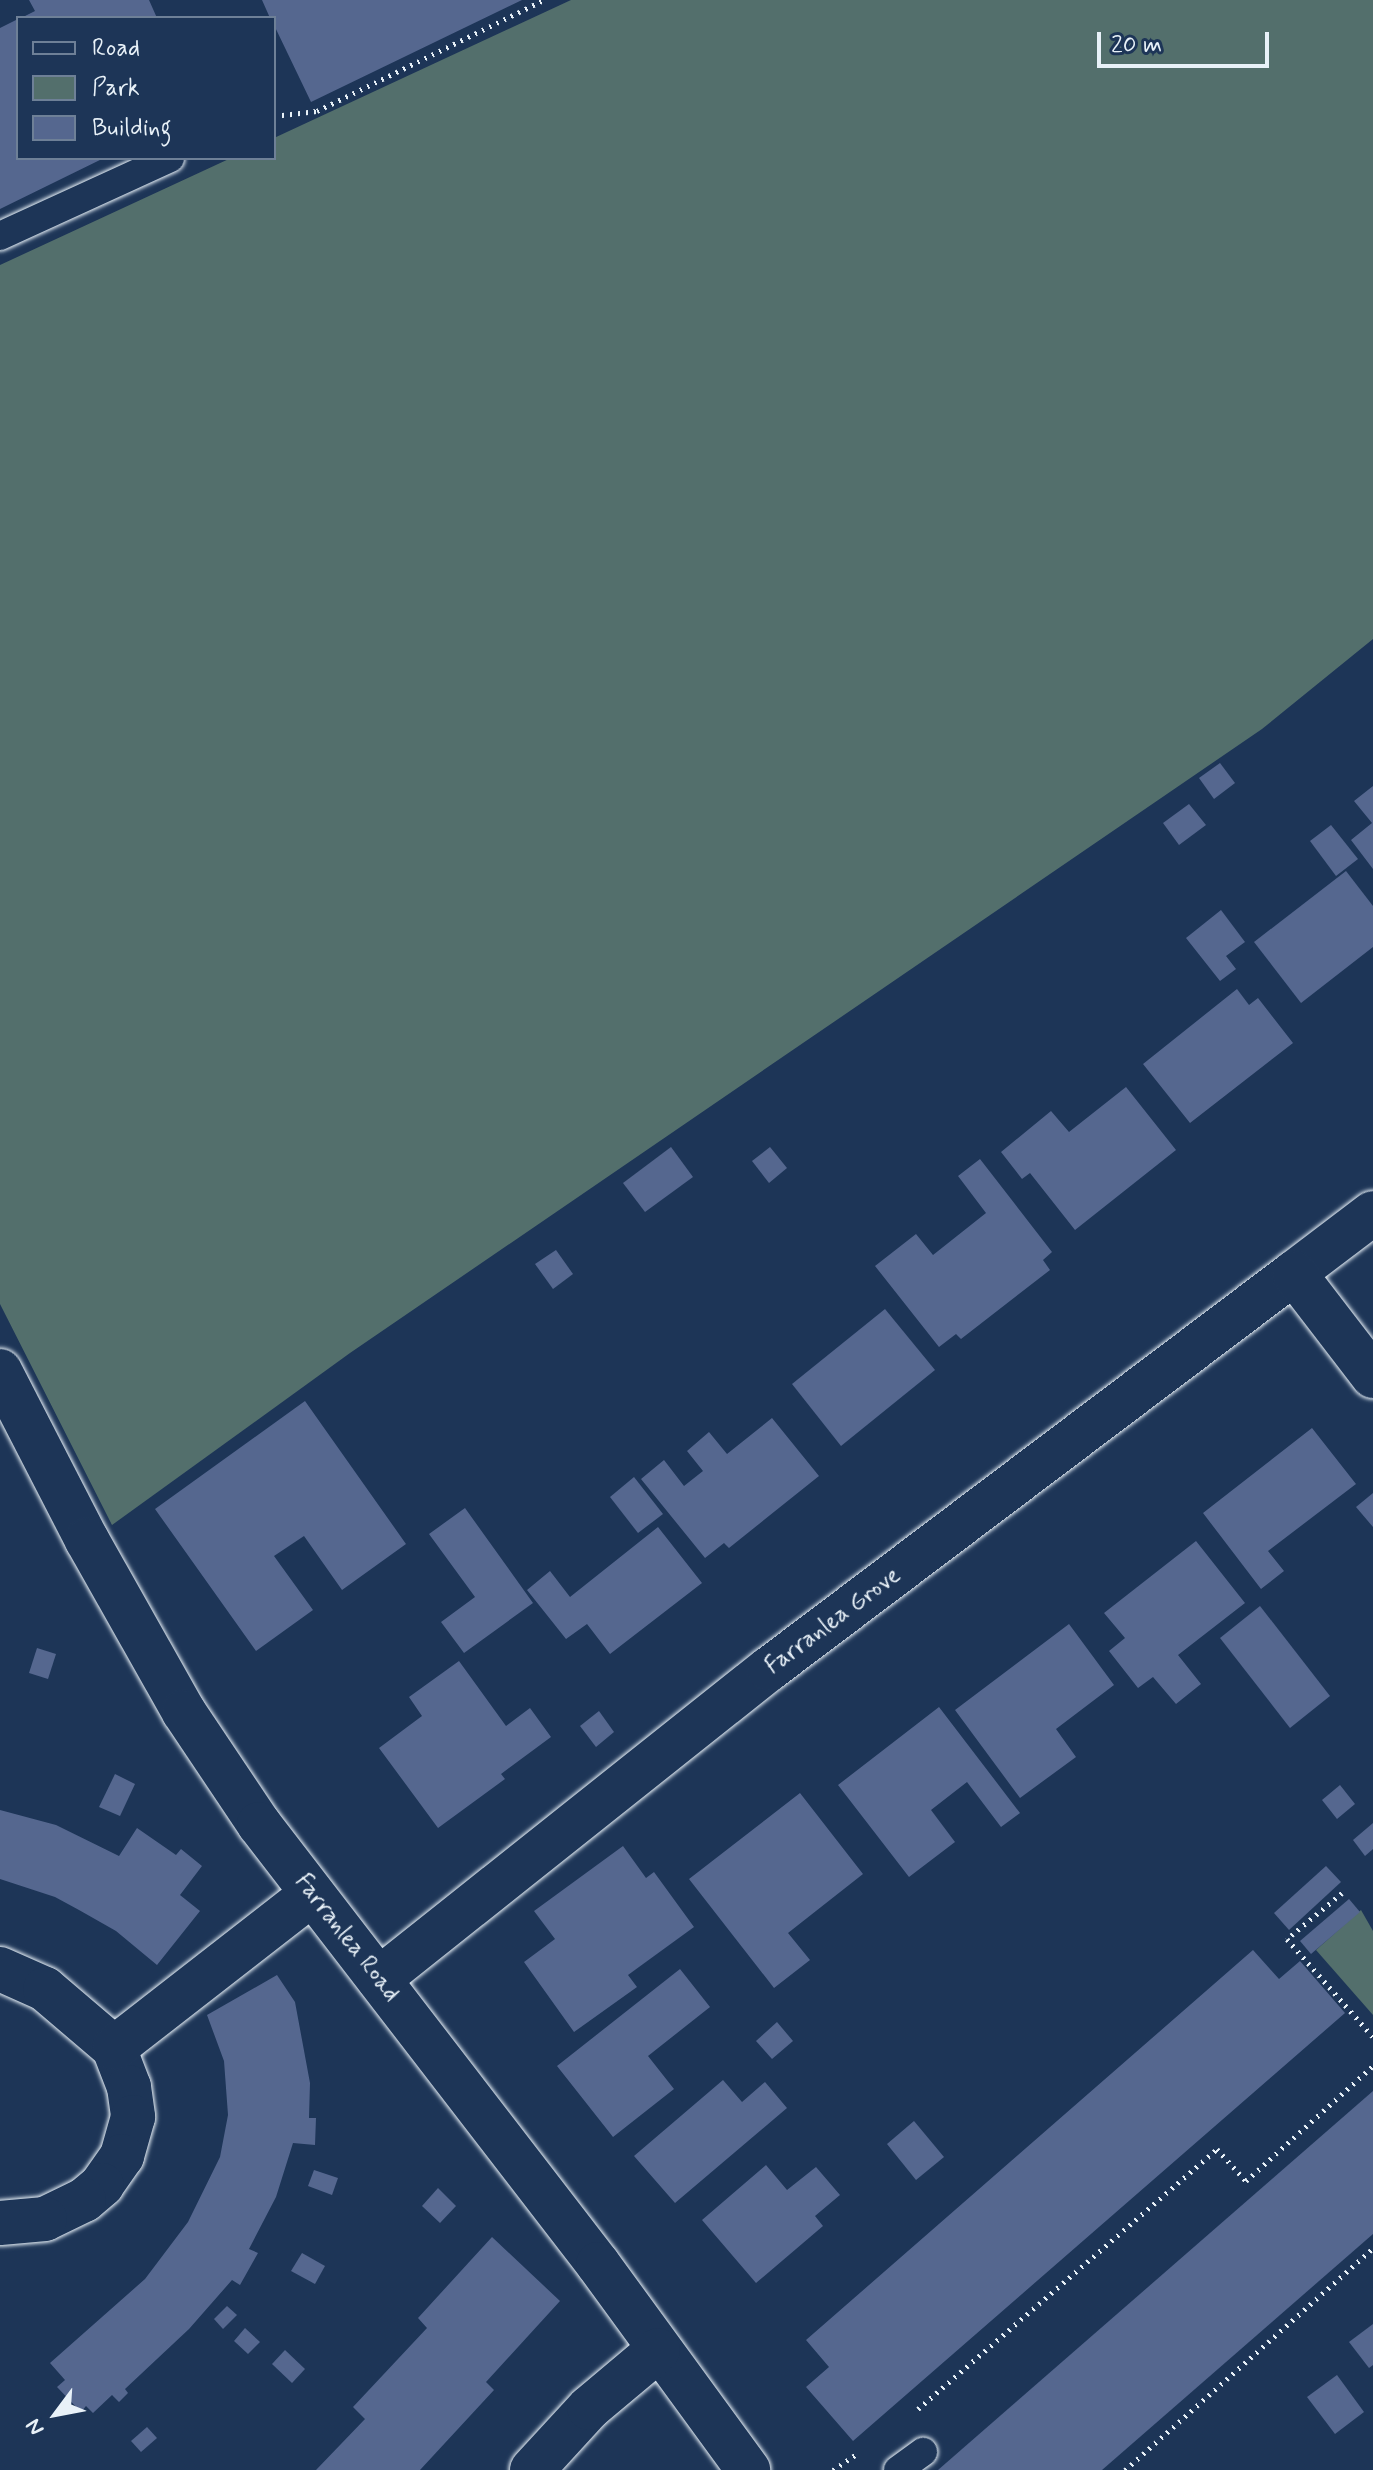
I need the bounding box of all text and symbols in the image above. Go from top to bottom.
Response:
legend [16,16,276,160]
scale bar [1101,16,1273,66]
text: 20 m [1111,30,1162,61]
text: Road [92,33,140,64]
text: Park [92,73,140,104]
text: Building [92,113,172,144]
street label: Farranlea Grove [760,1561,906,1681]
street label: Farranlea Road [289,1869,405,2007]
north arrow [16,2374,96,2454]
text: N [20,2413,51,2440]

